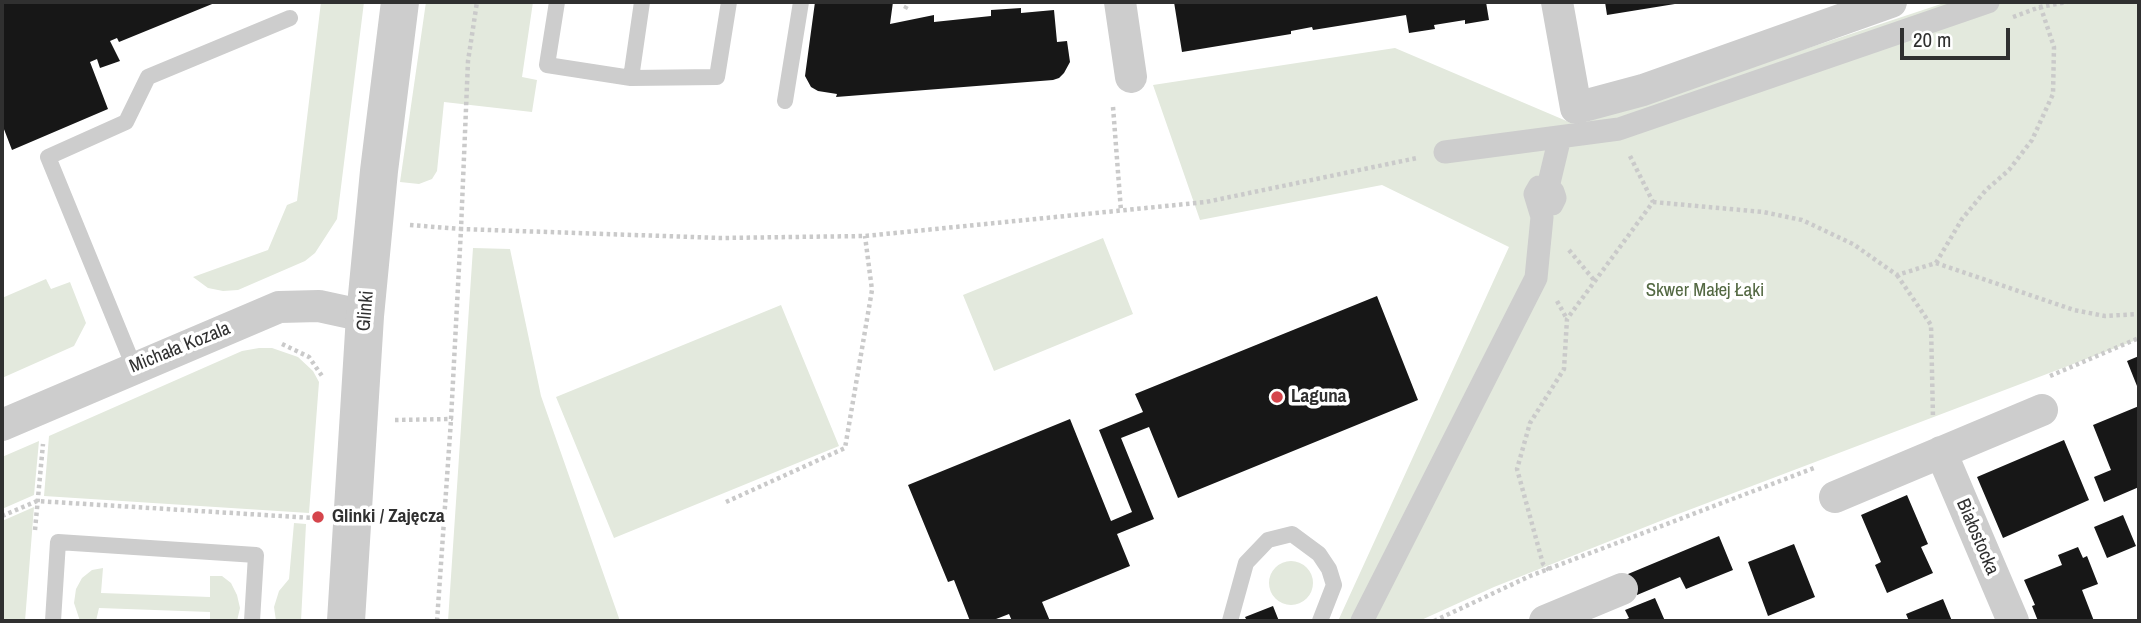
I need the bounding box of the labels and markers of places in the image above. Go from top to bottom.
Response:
place label: Laguna [1291,386,1346,408]
marker: Laguna [1269,389,1285,405]
place label: Glinki / Zajęcza [332,506,445,528]
marker: Glinki / Zajęcza [310,509,326,525]

